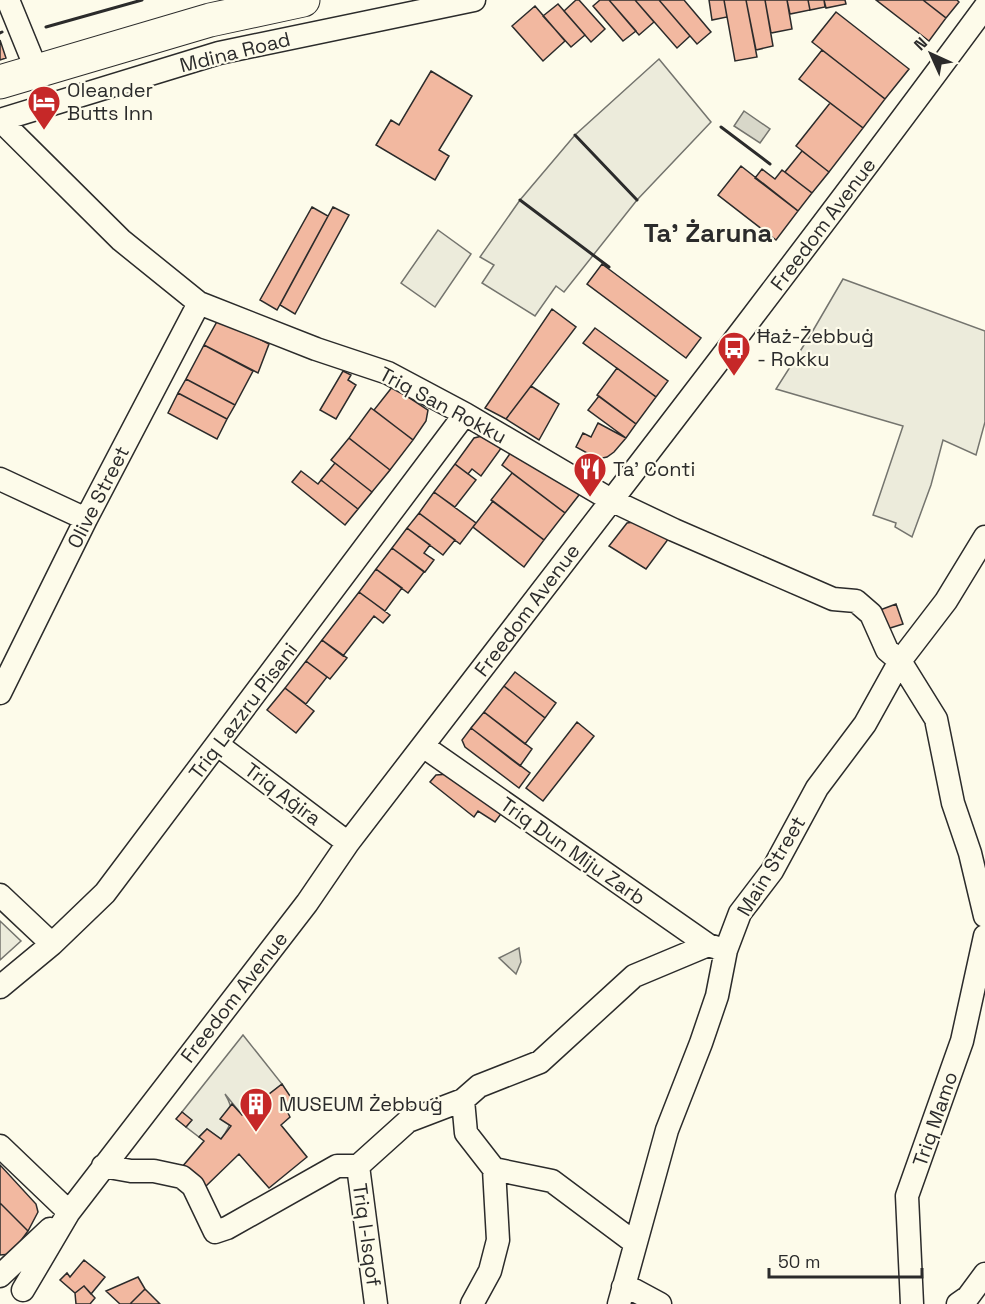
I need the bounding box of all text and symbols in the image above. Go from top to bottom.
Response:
north arrow [901,24,961,84]
street label: Mdina Road [177,26,293,78]
text: N [910,33,932,55]
place label: Oleander Butts Inn [67,77,153,126]
hotel icon: Oleander Butts Inn [26,84,62,131]
street label: Freedom Avenue [765,152,881,296]
district label: Ta' Żaruna [643,216,773,250]
place label: Ħaż-Żebbuġ - Rokku [757,323,874,372]
bus stop icon: Ħaż-Żebbuġ - Rokku [716,330,752,377]
street label: Triq San Rokku [375,361,511,449]
street label: Olive Street [61,441,135,553]
restaurant icon: Ta' Conti [572,451,608,498]
place label: Ta' Conti [613,456,695,482]
street label: Freedom Avenue [469,538,585,682]
street label: Triq Lazzru Pisani [183,637,303,785]
street label: Triq Aġira [239,757,327,831]
street label: Triq Dun Miju Zarb [495,791,651,911]
street label: Main Street [731,811,811,921]
street label: Freedom Avenue [175,926,293,1068]
street label: Triq Mamo [907,1068,963,1170]
building icon: MUSEUM Żebbuġ [238,1086,274,1133]
place label: MUSEUM Żebbuġ [279,1091,443,1117]
street label: Triq l-Isqof [347,1182,387,1288]
scale bar [769,1241,922,1279]
text: 50 m [778,1250,820,1273]

